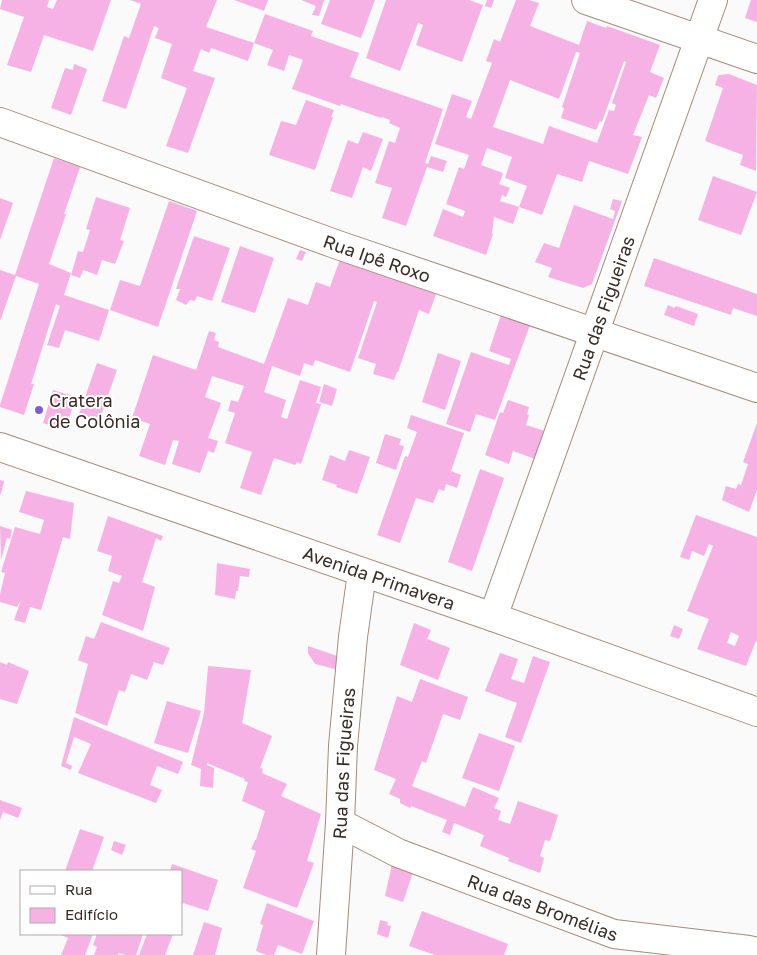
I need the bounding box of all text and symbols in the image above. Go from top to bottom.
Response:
street label: Rua Ipê Roxo [320,230,434,287]
street label: Rua das Figueiras [567,233,639,383]
place label: Cratera de Colônia [49,389,141,432]
marker: Cratera de Colônia [33,404,45,416]
street label: Avenida Primavera [300,541,458,614]
street label: Rua das Figueiras [328,687,359,840]
street label: Rua das Bromélias [464,869,621,946]
legend [20,870,182,935]
text: Rua [65,880,92,898]
text: Edifício [65,905,118,923]

